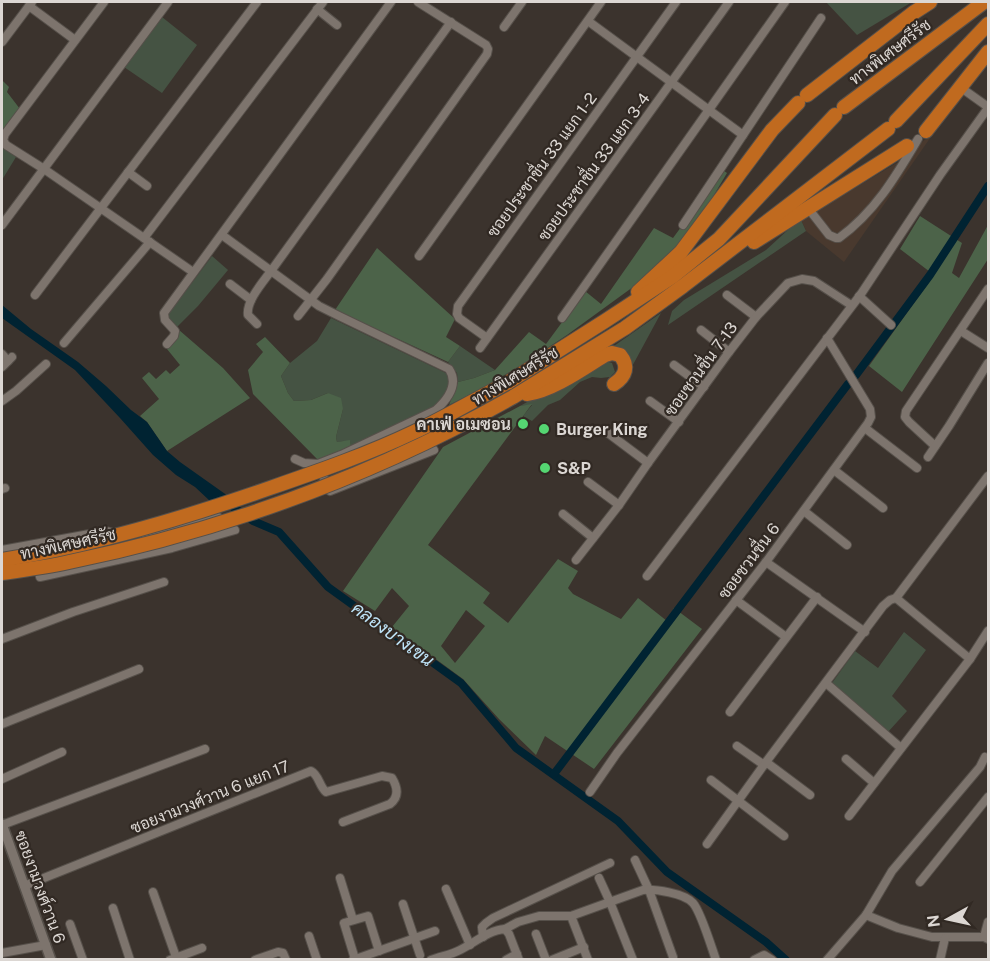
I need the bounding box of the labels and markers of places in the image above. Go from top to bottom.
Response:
place label: คาเฟ่ อเมซอน [417,415,511,434]
marker: คาเฟ่ อเมซอน [516,417,530,431]
place label: Burger King [556,420,648,439]
marker: Burger King [537,422,551,436]
place label: S&P [557,459,591,478]
marker: S&P [538,461,552,475]

